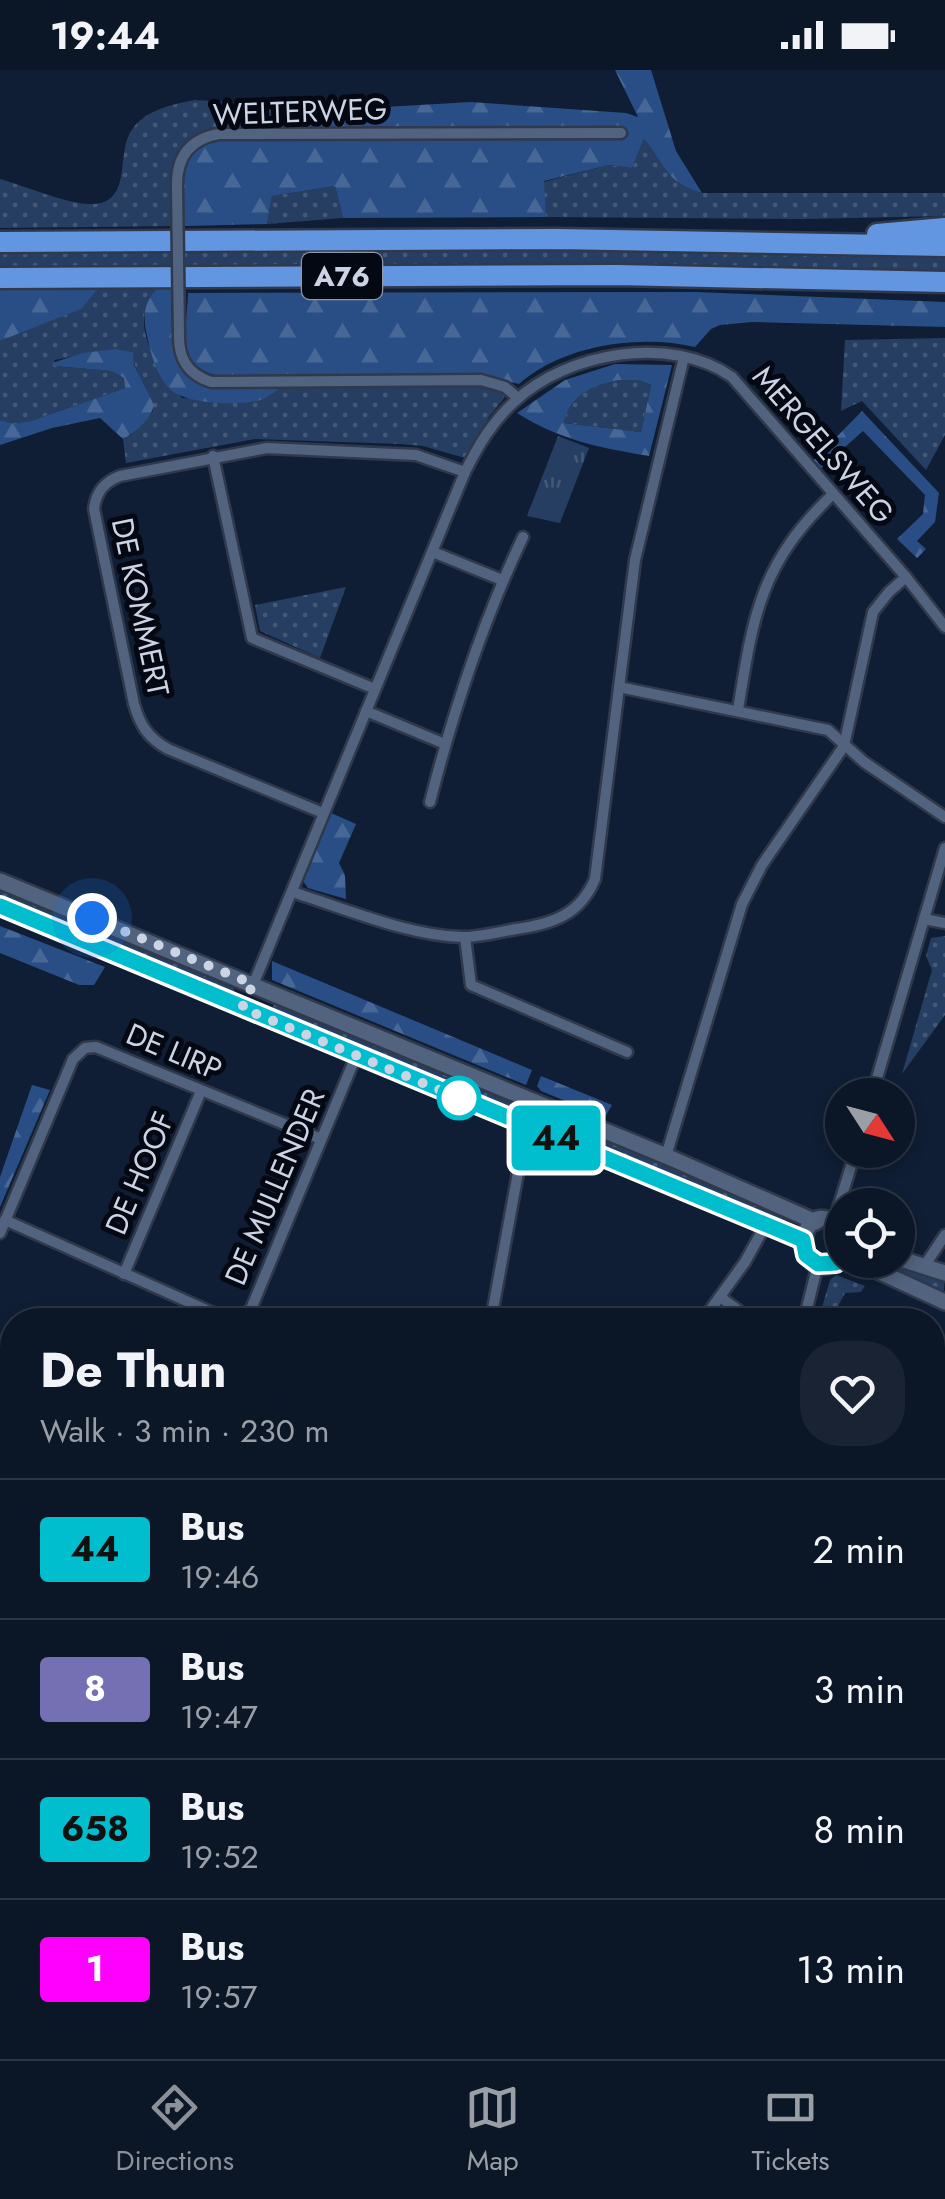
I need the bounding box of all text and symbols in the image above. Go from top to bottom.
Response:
text: 19:44 [50,8,160,63]
street label: WELTERWEG [212,87,388,136]
road number: A76 [302,253,382,299]
street label: MERGELSWEG [743,356,904,533]
street label: DE KOMMERT [101,514,180,700]
your location [67,893,117,943]
street label: DE LIRP [120,1012,229,1091]
unlabelled marker [438,1077,480,1119]
north arrow [825,1078,915,1168]
map controls [825,1078,915,1278]
street label: DE MULLENDER [214,1082,335,1292]
street label: DE HOOF [94,1105,185,1241]
line badge: 44 [511,1106,601,1170]
text: 44 [532,1113,580,1163]
button: locate [825,1188,915,1278]
text: De Thun [40,1336,227,1405]
button: heart [800,1341,905,1446]
text: Walk · 3 min · 230 m [40,1408,330,1454]
text: Bus [180,1499,244,1554]
text: 2 min [813,1522,905,1577]
text: 44 [71,1524,119,1574]
text: 19:46 [180,1554,260,1600]
text: Bus [180,1639,244,1694]
text: 3 min [813,1662,905,1717]
text: 8 [84,1664,106,1714]
text: 19:47 [180,1694,258,1740]
text: Bus [180,1779,244,1834]
text: 8 min [813,1802,905,1857]
text: 658 [61,1804,129,1854]
text: 19:52 [180,1834,259,1880]
text: Bus [180,1919,244,1974]
text: 13 min [796,1942,905,1997]
text: 1 [86,1944,104,1994]
text: 19:57 [180,1974,257,2020]
tab: Directions [116,2080,234,2181]
tab: Map [465,2080,520,2181]
tab: Tickets [751,2080,829,2181]

